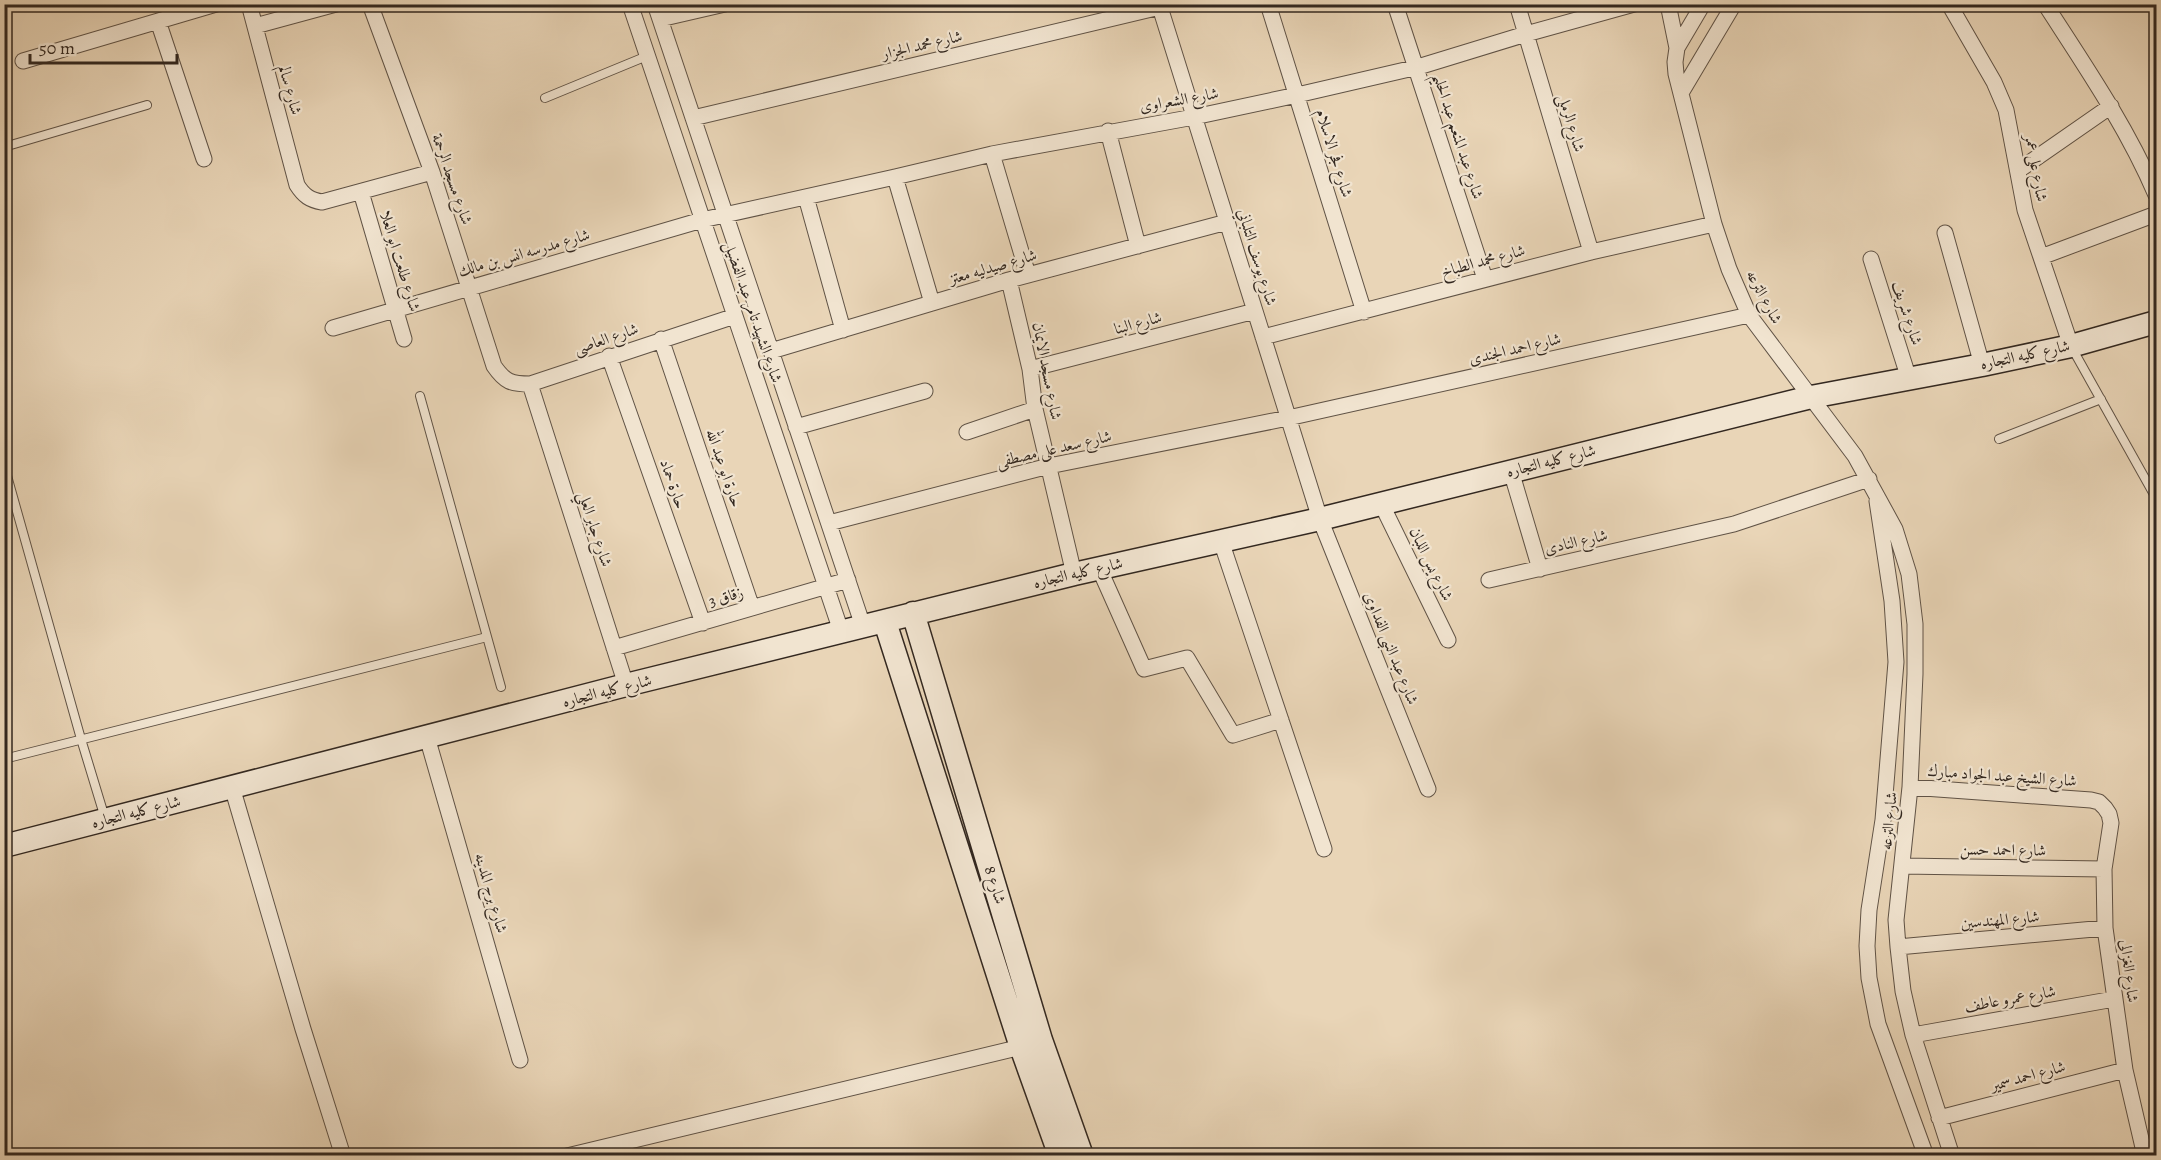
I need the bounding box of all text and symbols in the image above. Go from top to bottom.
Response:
street label: شارع محمد الجزار [878,25,965,67]
scale bar [30,27,177,65]
text: 50 m [39,36,75,60]
street label: شارع سالم [270,63,307,118]
street label: شارع عبد المنعم عبد الحليم [1422,70,1489,203]
street label: شارع الشعراوى [1138,82,1221,120]
street label: شارع الرملى [1550,91,1590,155]
street label: شارع فجر الاسلام [1307,106,1358,201]
street label: شارع مسجد الرحمة [424,131,478,228]
street label: شارع على عمر [2017,131,2053,204]
street label: شارع يوسف التلباني [1230,206,1282,309]
street label: شارع طلعت ابو العلا [372,208,426,315]
street label: شارع مدرسه انس بن مالك [456,224,593,284]
street label: شارع الشهيد تامر عبد الفضيل [717,238,788,386]
street label: شارع محمد الطباخ [1438,239,1528,286]
street label: شارع صيدليه معتز [945,244,1040,293]
street label: شارع الترعه [1739,266,1787,329]
street label: شارع شريف [1884,278,1928,349]
street label: شارع البنا [1112,306,1165,342]
street label: شارع العاصى [571,318,642,362]
street label: شارع مسجد الايمان [1025,320,1067,422]
street label: شارع احمد الجندى [1467,328,1564,372]
street label: شارع كليه التجاره [1978,335,2072,377]
street label: حارة ابو عبد الله [700,425,750,510]
street label: شارع سعد على مصطفى [994,425,1114,475]
street label: شارع كليه التجاره [1504,439,1598,485]
street label: حارة حماد [654,456,692,512]
street label: شارع جابر العلي [569,489,617,571]
street label: شارع يس اللبان [1402,524,1458,605]
street label: شارع النادى [1542,524,1610,562]
street label: شارع كليه التجاره [1031,552,1125,596]
street label: زقاق 3 [706,581,746,613]
street label: شارع عبد النبى الفداوى [1356,588,1424,709]
street label: شارع كليه التجاره [560,669,654,715]
street label: شارع الشيخ عبد الجواد مبارك [1926,760,2077,795]
street label: شارع كليه التجاره [89,790,183,836]
street label: شارع الترعه [1875,791,1905,851]
street label: شارع احمد حسن [1960,838,2046,864]
street label: شارع برج المدينه [466,850,513,936]
street label: شارع 8 [977,863,1011,907]
street label: شارع المهندسين [1960,906,2040,936]
street label: شارع الغزالى [2112,938,2144,1004]
street label: شارع عمرو عاطف [1963,980,2058,1020]
street label: شارع احمد سمير [1986,1055,2068,1099]

